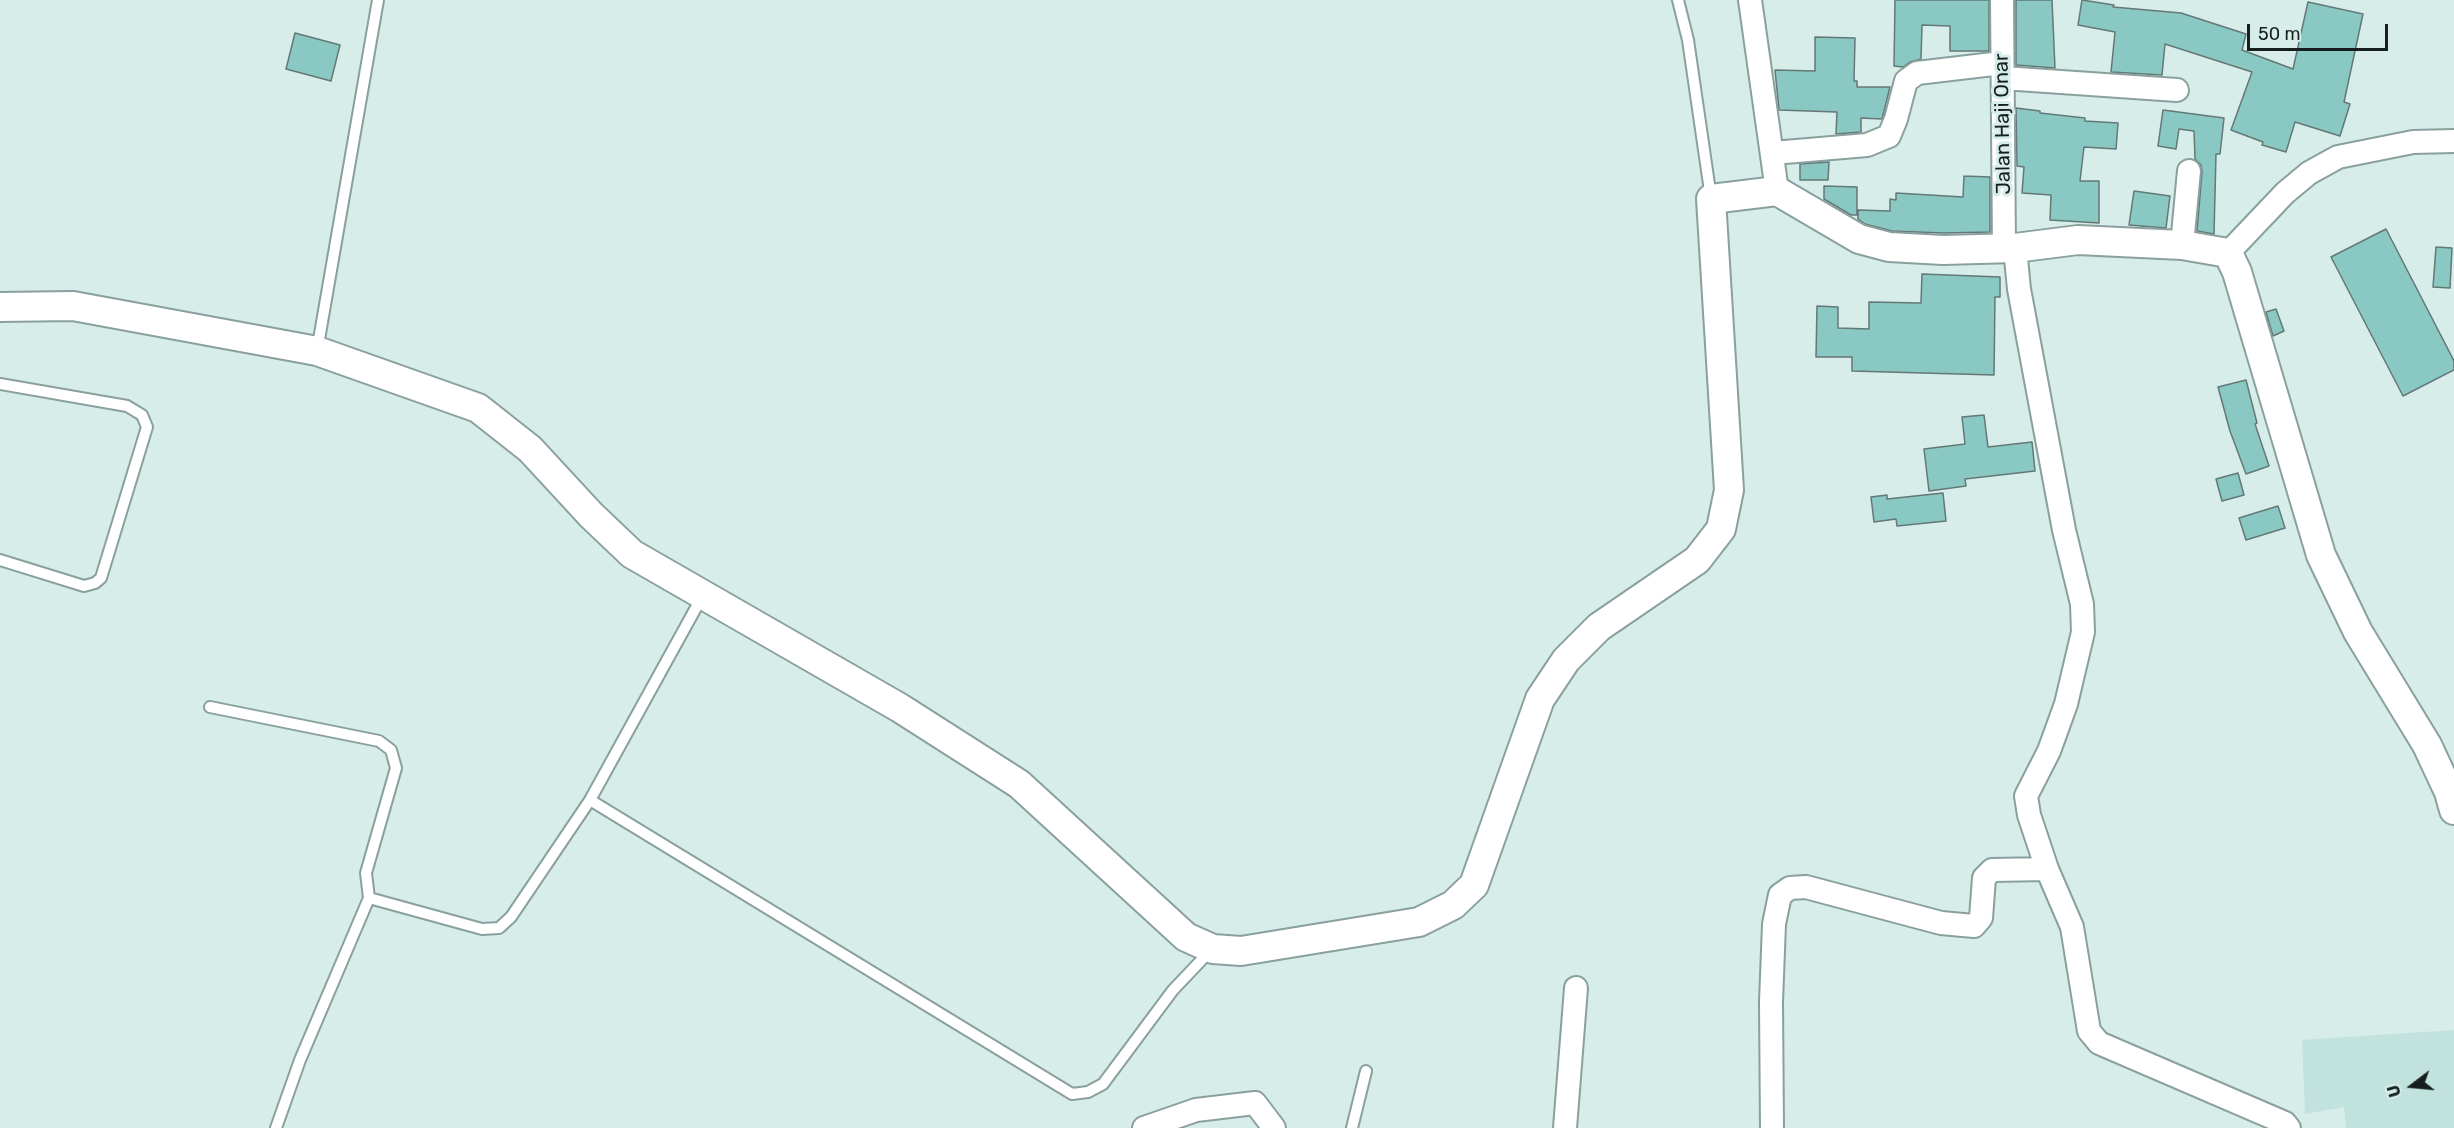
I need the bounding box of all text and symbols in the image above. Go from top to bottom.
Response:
scale bar [2250,12,2391,50]
text: 50 m [2258,23,2301,45]
street label: Jalan Haji Onar [1990,53,2016,195]
north arrow [2382,1056,2442,1116]
text: U [2383,1083,2405,1099]

